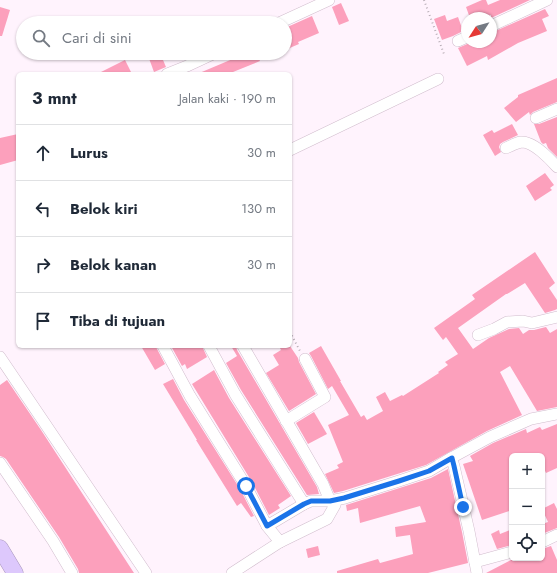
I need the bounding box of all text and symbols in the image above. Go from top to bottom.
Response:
north arrow [461,12,497,48]
search box [16,16,292,60]
icon: search [30,27,52,49]
text: Cari di sini [62,27,132,49]
text: 3 mnt [32,86,77,110]
text: Jalan kaki · 190 m [179,89,276,108]
icon: ahead [32,142,54,164]
text: Lurus [70,142,108,164]
text: 30 m [247,143,276,162]
icon: left [32,198,54,220]
text: Belok kiri [70,198,138,220]
text: 130 m [241,199,276,218]
icon: right [32,254,54,276]
text: Belok kanan [70,254,157,276]
text: 30 m [247,255,276,274]
icon: arrive [32,310,54,332]
text: Tiba di tujuan [70,310,165,332]
map controls [509,453,545,561]
button: + [509,453,545,489]
route start [237,477,255,495]
button: − [509,489,545,525]
route end [454,498,472,516]
button: locate [509,525,545,561]

